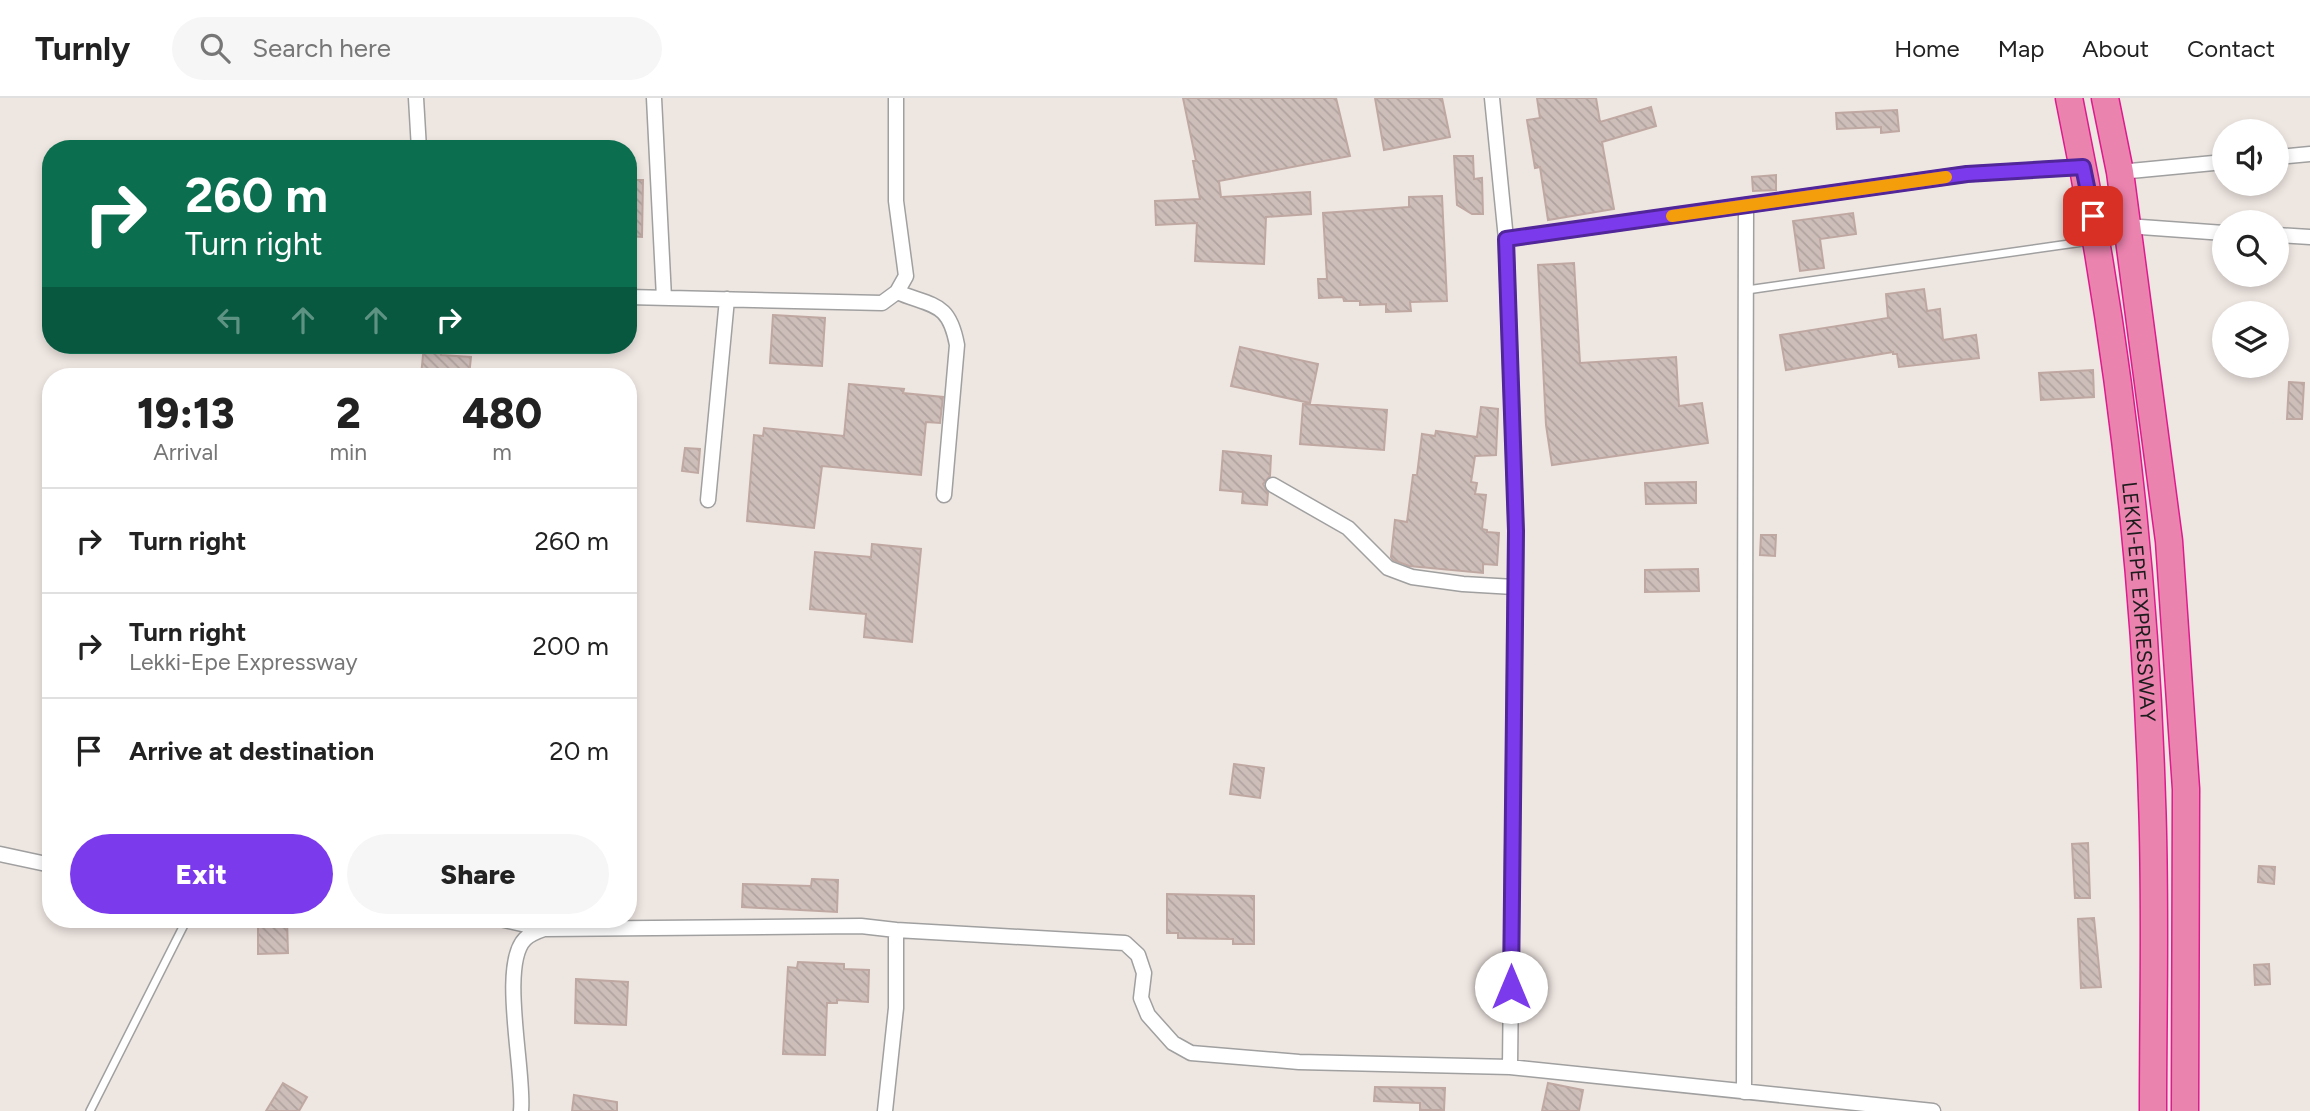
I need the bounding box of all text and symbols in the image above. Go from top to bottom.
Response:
search box [172,17,662,80]
text: Turnly [35,29,130,68]
icon: search [196,29,234,67]
text: Search here [252,32,391,64]
text: Home [1894,34,1960,63]
text: Map [1998,34,2044,63]
text: About [2082,34,2149,63]
text: Contact [2187,34,2275,63]
map controls [2212,119,2289,378]
button: sound [2212,119,2289,196]
text: 260 m [185,165,328,224]
icon: right [70,168,161,259]
pin [2063,186,2123,246]
icon: arrive [2074,197,2112,235]
button: search [2212,210,2289,287]
text: Turn right [185,225,323,263]
icon: left [211,301,249,339]
icon: ahead [284,301,322,339]
icon: ahead [357,301,395,339]
icon: right [430,301,468,339]
button: layers [2212,301,2289,378]
text: 19:13 [137,388,235,439]
text: 2 [336,388,361,439]
text: 480 [462,388,542,439]
text: Arrival [153,438,218,466]
text: min [329,438,367,466]
text: m [492,438,512,466]
street label: LEKKI-EPE EXPRESSWAY [2117,480,2161,723]
icon: right [70,522,108,560]
text: Turn right [129,525,246,557]
text: 260 m [535,525,609,557]
text: Turn right [129,616,246,648]
icon: right [70,627,108,665]
text: 200 m [533,630,609,662]
text: Lekki-Epe Expressway [129,648,358,676]
icon: arrive [70,732,108,770]
text: Arrive at destination [129,735,374,767]
text: 20 m [549,735,609,767]
button: Exit [70,834,333,914]
button: Share [347,834,609,914]
position arrow [1474,950,1548,1024]

